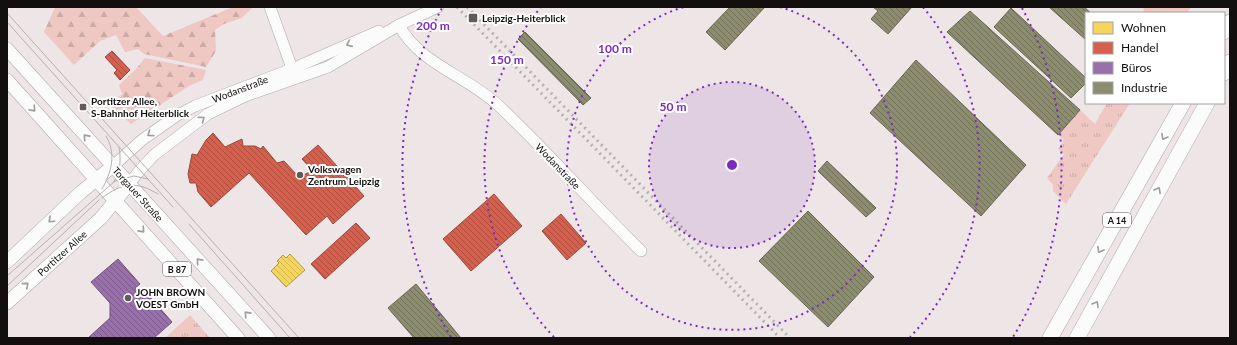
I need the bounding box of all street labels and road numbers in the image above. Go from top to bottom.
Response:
street label: Wodanstraße [210,73,270,105]
street label: Wodanstraße [533,141,583,191]
street label: Torgauer Straße [110,164,166,224]
road number: A 14 [1103,213,1131,227]
street label: Portitzer Allee [35,228,89,278]
road number: B 87 [163,262,191,276]

